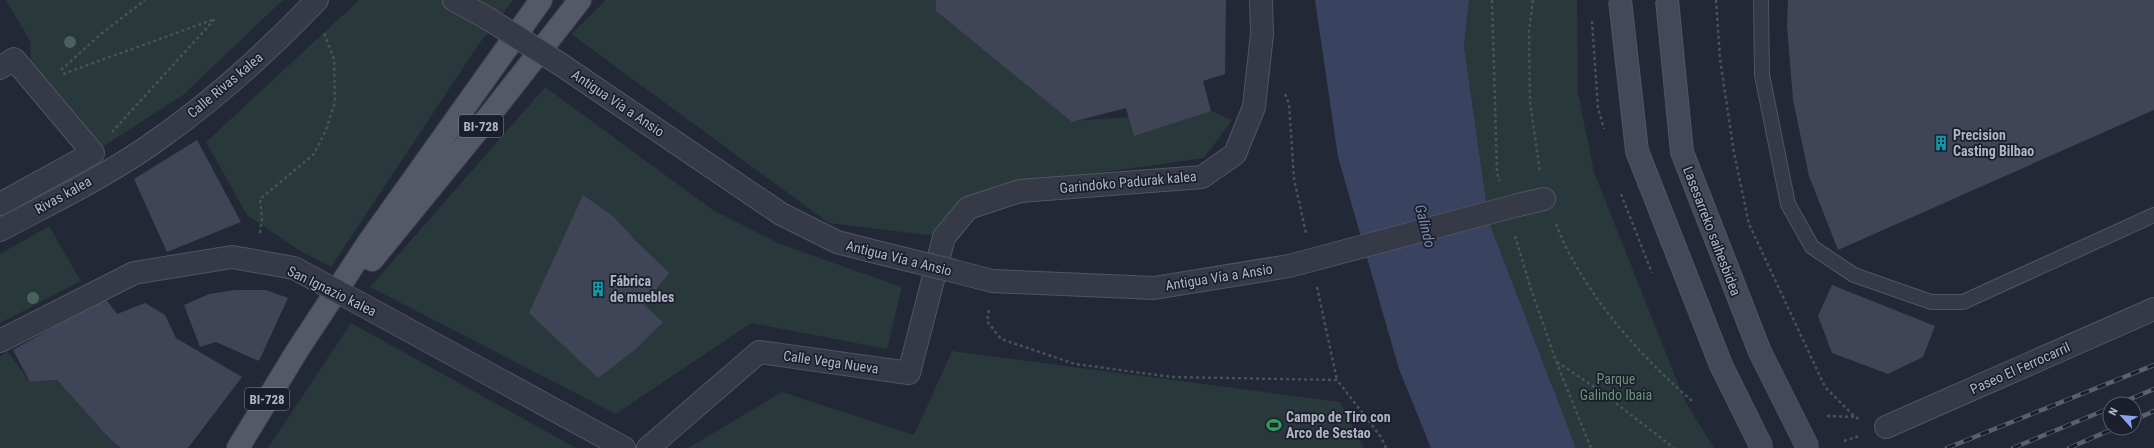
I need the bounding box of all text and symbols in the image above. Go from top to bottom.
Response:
street label: Calle Rivas kalea [184,49,266,121]
street label: Antigua Vía a Ansio [569,66,667,140]
road number: BI-728 [459,115,503,137]
place label: Precision Casting Bilbao [1953,127,2034,159]
building icon: Precision Casting Bilbao [1932,134,1950,152]
street label: Lasesarreko saihesbidea [1680,164,1744,298]
street label: Garindoko Padurak kalea [1059,168,1197,196]
street label: Rivas kalea [32,173,94,217]
water label: Galindo [1411,203,1439,249]
street label: Antigua Vía a Ansio [845,237,953,279]
street label: Antigua Vía a Ansio [1164,261,1274,293]
street label: San Ignazio kalea [285,263,379,319]
place label: Fábrica de muebles [610,273,674,305]
building icon: Fábrica de muebles [589,280,607,298]
street label: Paseo El Ferrocarril [1968,339,2072,397]
street label: Calle Vega Nueva [782,347,880,377]
park label: Parque Galindo Ibaia [1580,371,1652,403]
road number: BI-728 [245,388,289,410]
north arrow [2102,396,2142,436]
text: N [2106,406,2121,418]
place label: Campo de Tiro con Arco de Sestao [1286,409,1391,441]
sports icon: Campo de Tiro con Arco de Sestao [1265,416,1283,434]

